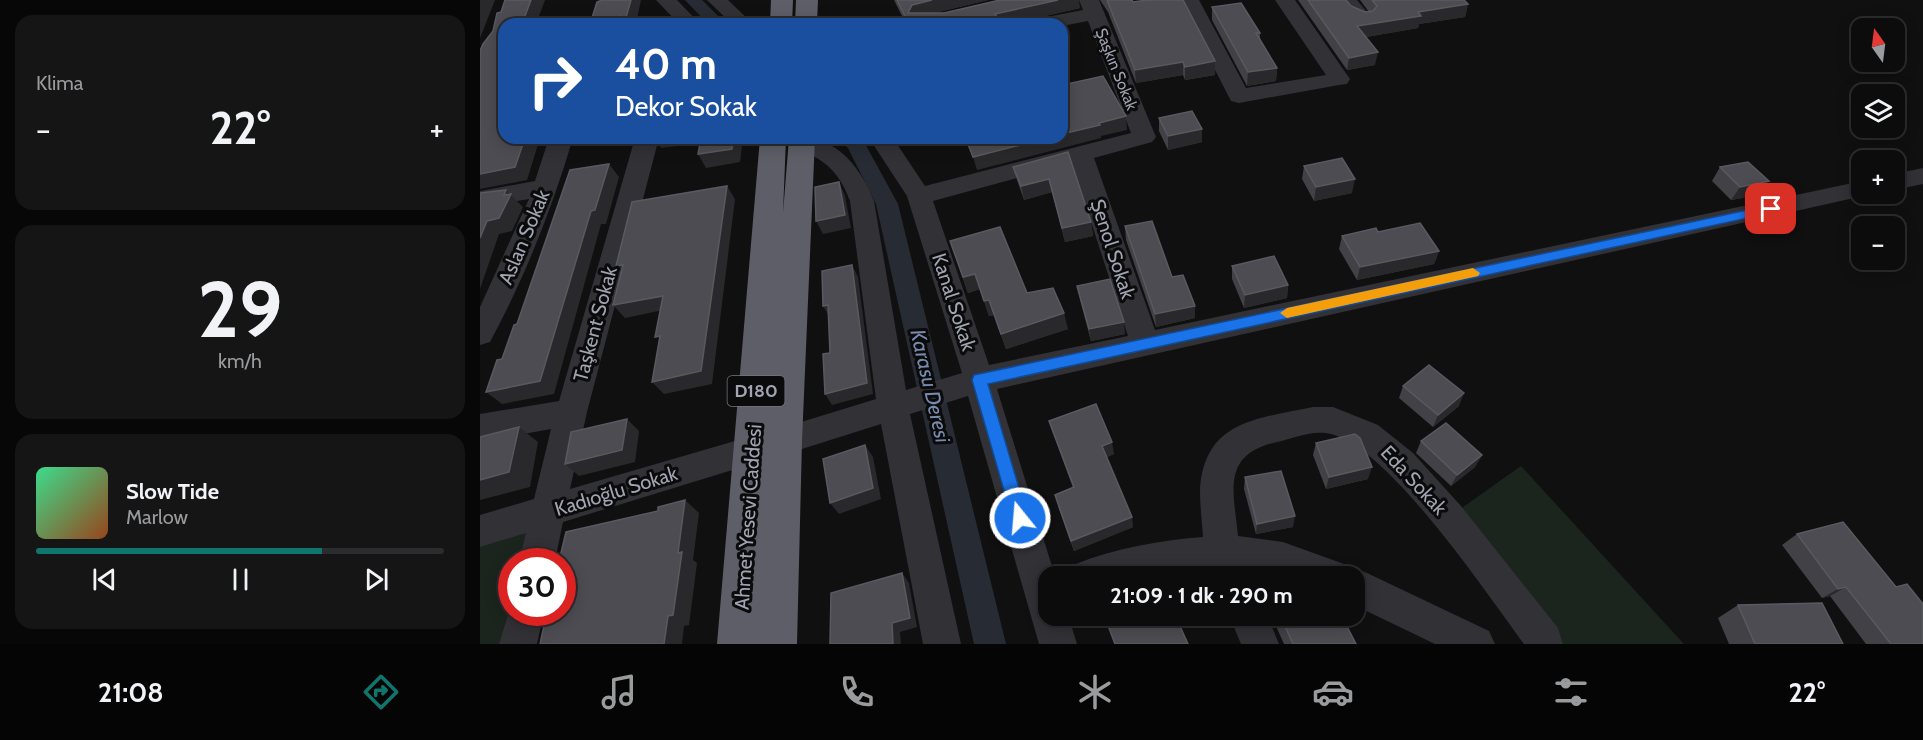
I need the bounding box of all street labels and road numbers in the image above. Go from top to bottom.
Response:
street label: Şaşkın Sokak [1091,25,1142,114]
street label: Aslan Sokak [493,186,555,288]
street label: Şenol Sokak [1086,196,1140,302]
street label: Kanal Sokak [927,250,981,354]
street label: Taşkent Sokak [568,264,622,384]
road number: D180 [728,376,784,406]
street label: Ahmet Yesevi Caddesi [730,423,766,611]
street label: Eda Sokak [1376,440,1452,520]
street label: Kadıoğlu Sokak [552,461,680,521]

